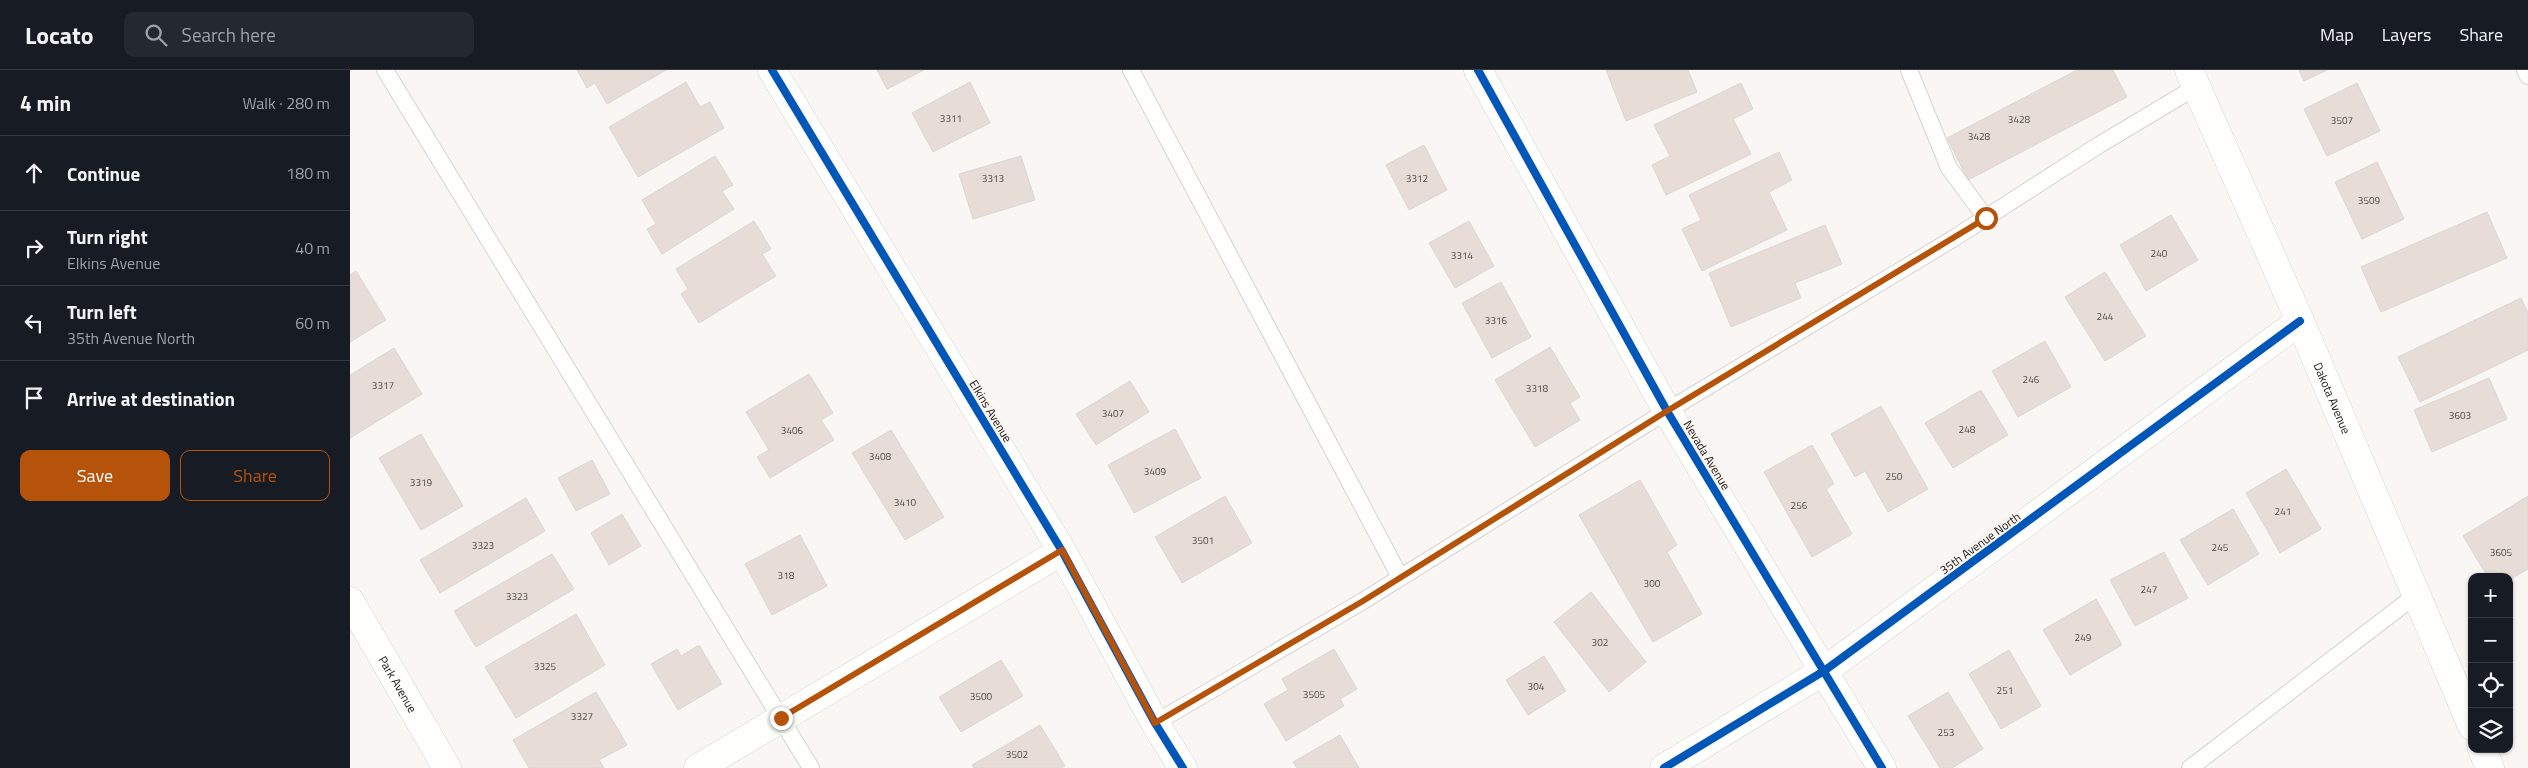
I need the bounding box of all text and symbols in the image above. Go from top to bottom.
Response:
search box [124,12,474,57]
text: Locato [25,17,94,53]
text: Search here [182,20,276,49]
icon: search [142,21,170,49]
text: Map [2320,21,2354,48]
text: Layers [2382,21,2431,48]
text: Share [2459,21,2503,48]
text: 4 min [20,87,71,119]
text: Walk · 280 m [242,91,330,115]
house number: 3311 [940,111,962,126]
house number: 3428 [2008,112,2031,127]
house number: 3507 [2331,113,2353,128]
house number: 3428 [1968,129,1991,144]
icon: ahead [20,159,48,187]
text: Continue [67,159,140,188]
text: 180 m [286,161,330,185]
house number: 3313 [982,171,1004,186]
house number: 3312 [1406,171,1428,186]
house number: 3509 [2358,193,2381,208]
route start [1975,207,1998,230]
text: Turn right [67,222,148,251]
icon: right [20,234,48,262]
text: 40 m [295,236,330,260]
house number: 240 [2151,246,2168,261]
house number: 3314 [1451,248,1474,263]
text: Elkins Avenue [67,251,160,275]
text: Turn left [67,297,137,326]
icon: left [20,309,48,337]
house number: 244 [2097,309,2114,324]
text: 60 m [295,311,330,335]
house number: 3316 [1485,313,1508,328]
text: 35th Avenue North [67,326,195,350]
street label: Dakota Avenue [2309,359,2356,437]
house number: 246 [2023,372,2040,387]
street label: Elkins Avenue [965,376,1017,446]
house number: 3317 [372,378,394,393]
house number: 3318 [1526,381,1549,396]
icon: arrive [20,384,48,412]
text: Arrive at destination [67,384,235,413]
house number: 3407 [1102,406,1124,421]
house number: 3603 [2449,408,2471,423]
street label: Nevada Avenue [1679,417,1735,493]
house number: 248 [1959,422,1976,437]
house number: 3406 [781,423,804,438]
house number: 3408 [869,449,892,464]
button: Save [20,450,170,501]
button: Share [180,450,330,501]
house number: 3409 [1144,464,1167,479]
house number: 250 [1886,469,1903,484]
house number: 3319 [410,475,433,490]
house number: 3410 [894,495,917,510]
house number: 256 [1791,498,1808,513]
house number: 241 [2275,504,2291,519]
street label: 35th Avenue North [1936,507,2024,579]
house number: 3501 [1192,533,1214,548]
house number: 3323 [472,538,494,553]
house number: 245 [2212,540,2229,555]
house number: 3605 [2490,545,2513,560]
house number: 318 [778,568,795,583]
map controls [2468,573,2513,753]
button: + [2468,573,2513,618]
house number: 300 [1644,576,1661,591]
house number: 247 [2141,582,2157,597]
house number: 3323 [506,589,528,604]
button: − [2468,618,2513,663]
house number: 249 [2075,630,2092,645]
house number: 302 [1592,635,1608,650]
street label: Park Avenue [374,652,422,716]
house number: 3325 [534,659,557,674]
button: locate [2468,663,2513,708]
house number: 304 [1528,679,1545,694]
house number: 251 [1997,683,2013,698]
house number: 3505 [1303,687,1326,702]
house number: 3500 [970,689,993,704]
route end [770,707,793,730]
button: layers [2468,708,2513,753]
house number: 3327 [571,709,593,724]
house number: 253 [1938,725,1954,740]
house number: 3502 [1006,747,1028,762]

